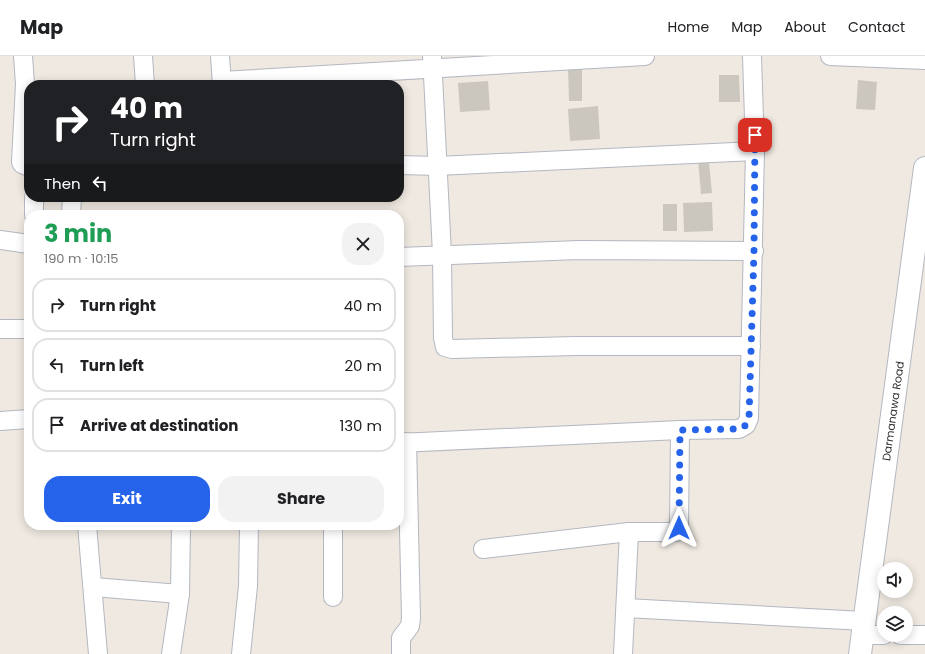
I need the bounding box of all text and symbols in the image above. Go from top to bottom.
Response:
text: Map [20,14,63,41]
text: Home [667,17,709,37]
text: Map [731,17,762,37]
text: About [784,17,826,37]
text: Contact [848,17,905,37]
text: 40 m [110,89,183,128]
icon: right [44,96,96,148]
pin [738,118,772,152]
icon: arrive [744,124,766,146]
text: Turn right [110,127,196,152]
icon: left [89,172,111,194]
text: Then [44,173,81,194]
text: 3 min [44,217,112,250]
button: close [342,223,384,265]
text: 190 m · 10:15 [44,249,119,268]
icon: right [46,294,68,316]
text: Turn right [80,295,156,316]
text: 40 m [344,295,382,316]
icon: left [46,354,68,376]
text: Turn left [80,355,144,376]
text: 20 m [344,355,382,376]
street label: Darmanawa Road [878,360,908,462]
icon: arrive [46,414,68,436]
text: Arrive at destination [80,415,238,436]
text: 130 m [339,415,382,436]
button: Exit [44,476,210,522]
button: Share [218,476,384,522]
position arrow [658,507,700,549]
map controls [877,562,913,642]
button: sound [877,562,913,598]
button: layers [877,606,913,642]

